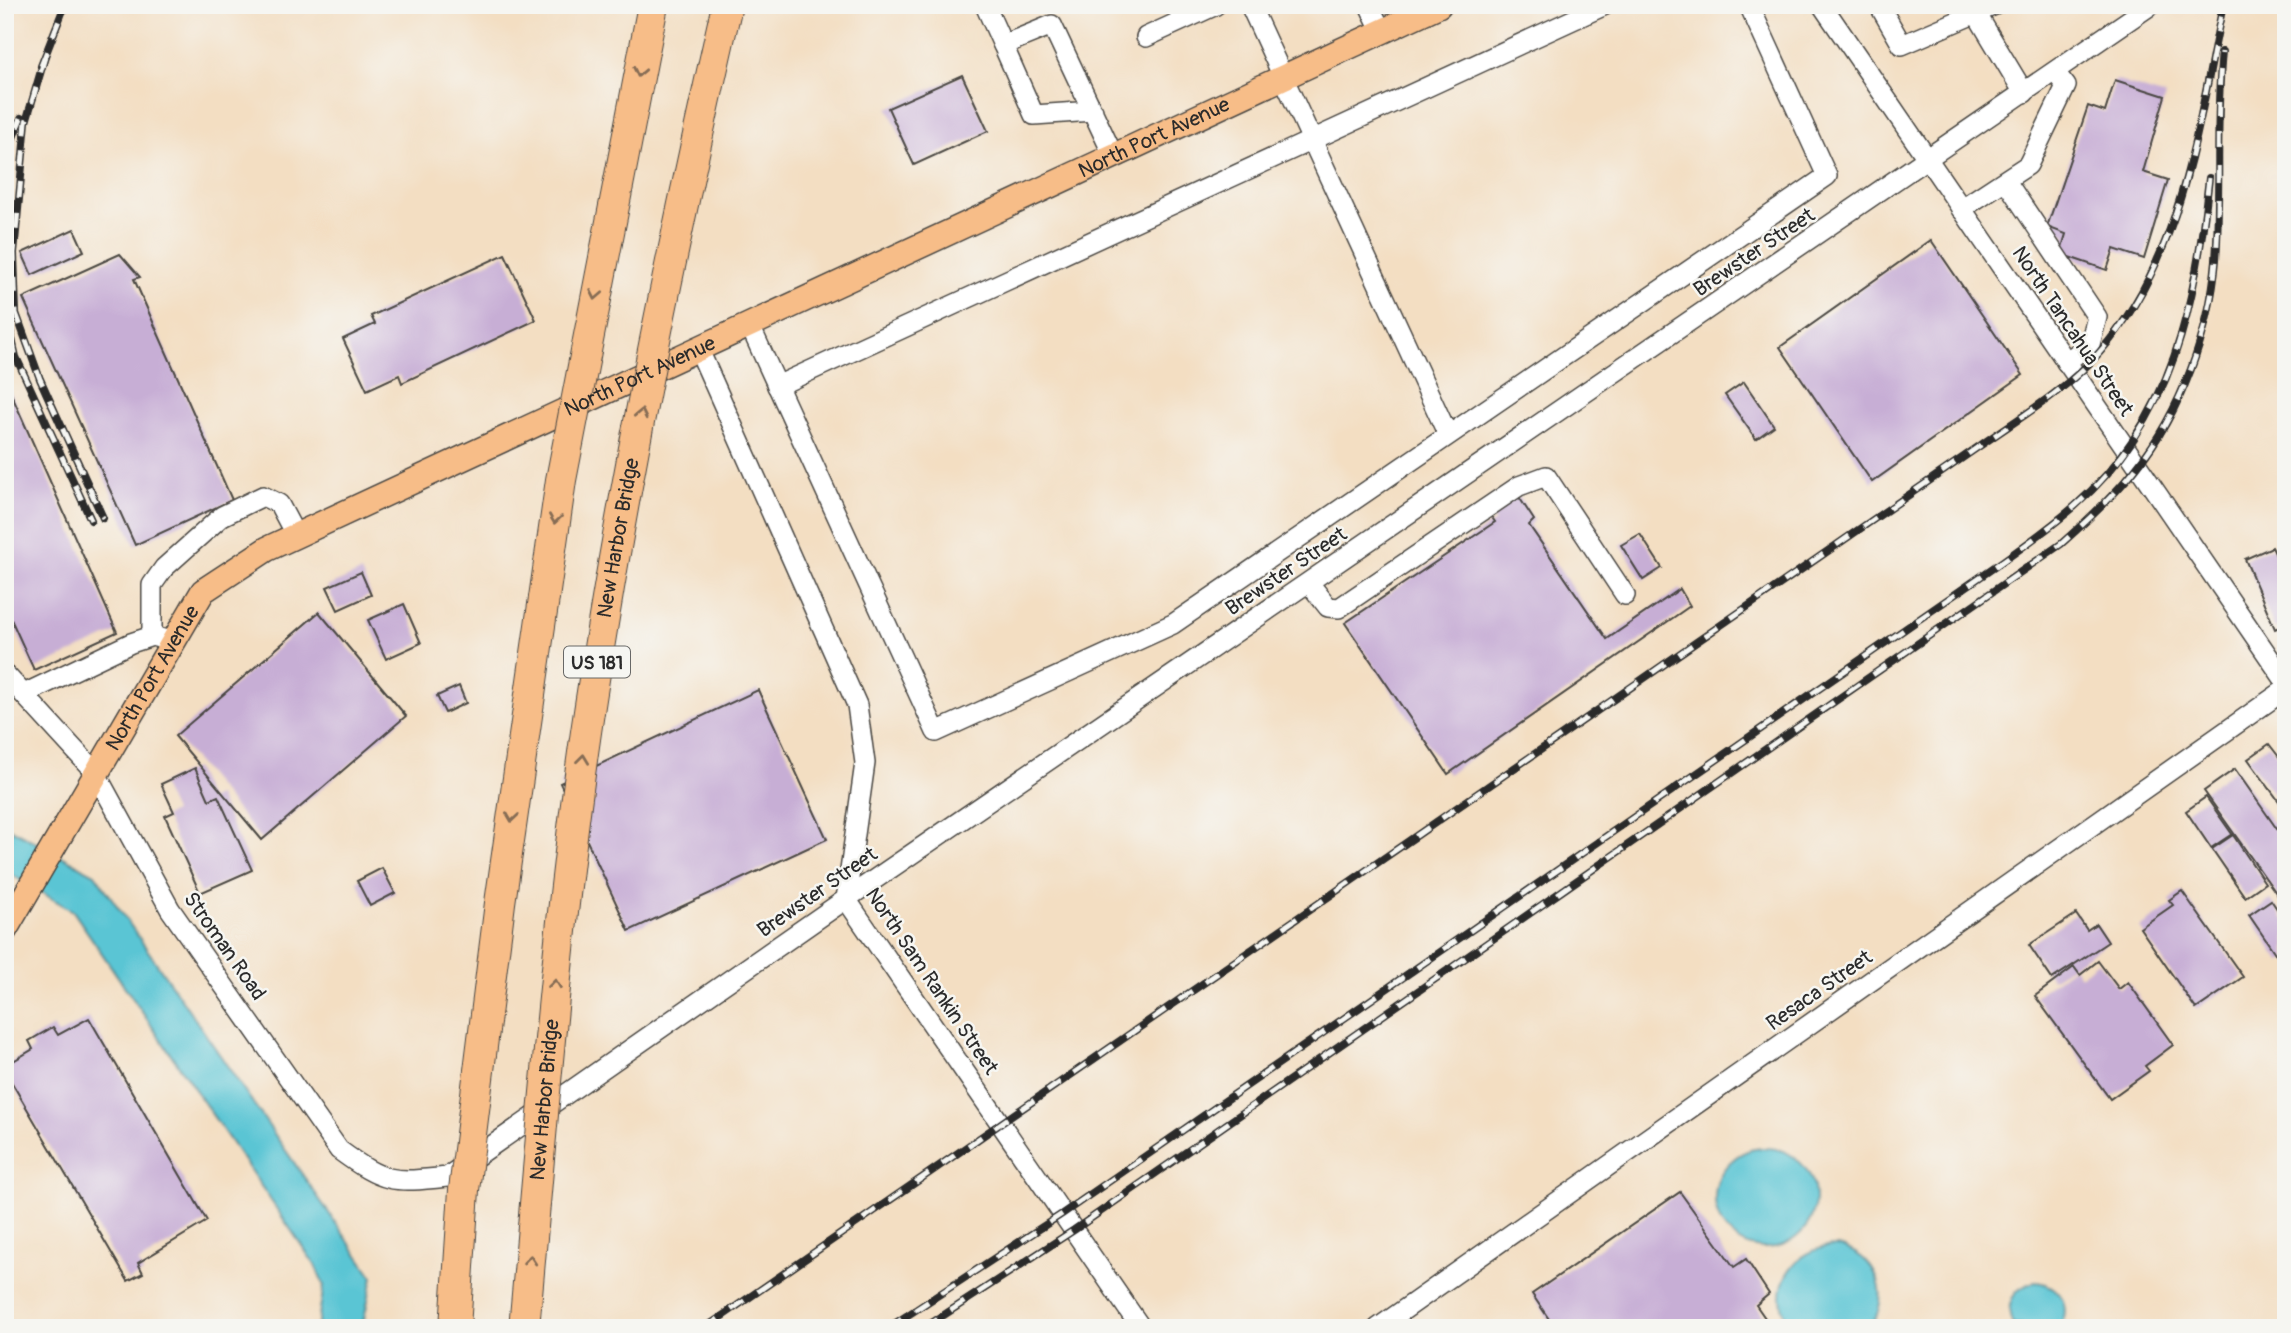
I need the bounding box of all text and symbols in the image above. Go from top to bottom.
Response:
one-way arrow [633,66,648,78]
street label: North Port Avenue [1074,91,1235,184]
street label: Brewster Street [1688,202,1821,303]
street label: North Tancahua Street [2006,241,2140,422]
one-way arrow [589,289,604,301]
street label: North Port Avenue [560,329,720,423]
one-way arrow [633,408,648,420]
street label: New Harbor Bridge [591,455,646,620]
one-way arrow [548,513,563,525]
street label: Brewster Street [1220,521,1353,622]
street label: North Port Avenue [100,600,206,756]
road number: US 181 [564,646,630,678]
one-way arrow [575,753,590,764]
one-way arrow [505,811,520,823]
street label: Brewster Street [752,841,883,944]
street label: North Sam Rankin Street [859,883,1005,1080]
street label: Stroman Road [177,887,272,1006]
street label: Resaca Street [1761,944,1878,1037]
one-way arrow [548,979,563,990]
street label: New Harbor Bridge [524,1017,566,1182]
one-way arrow [522,1254,537,1265]

